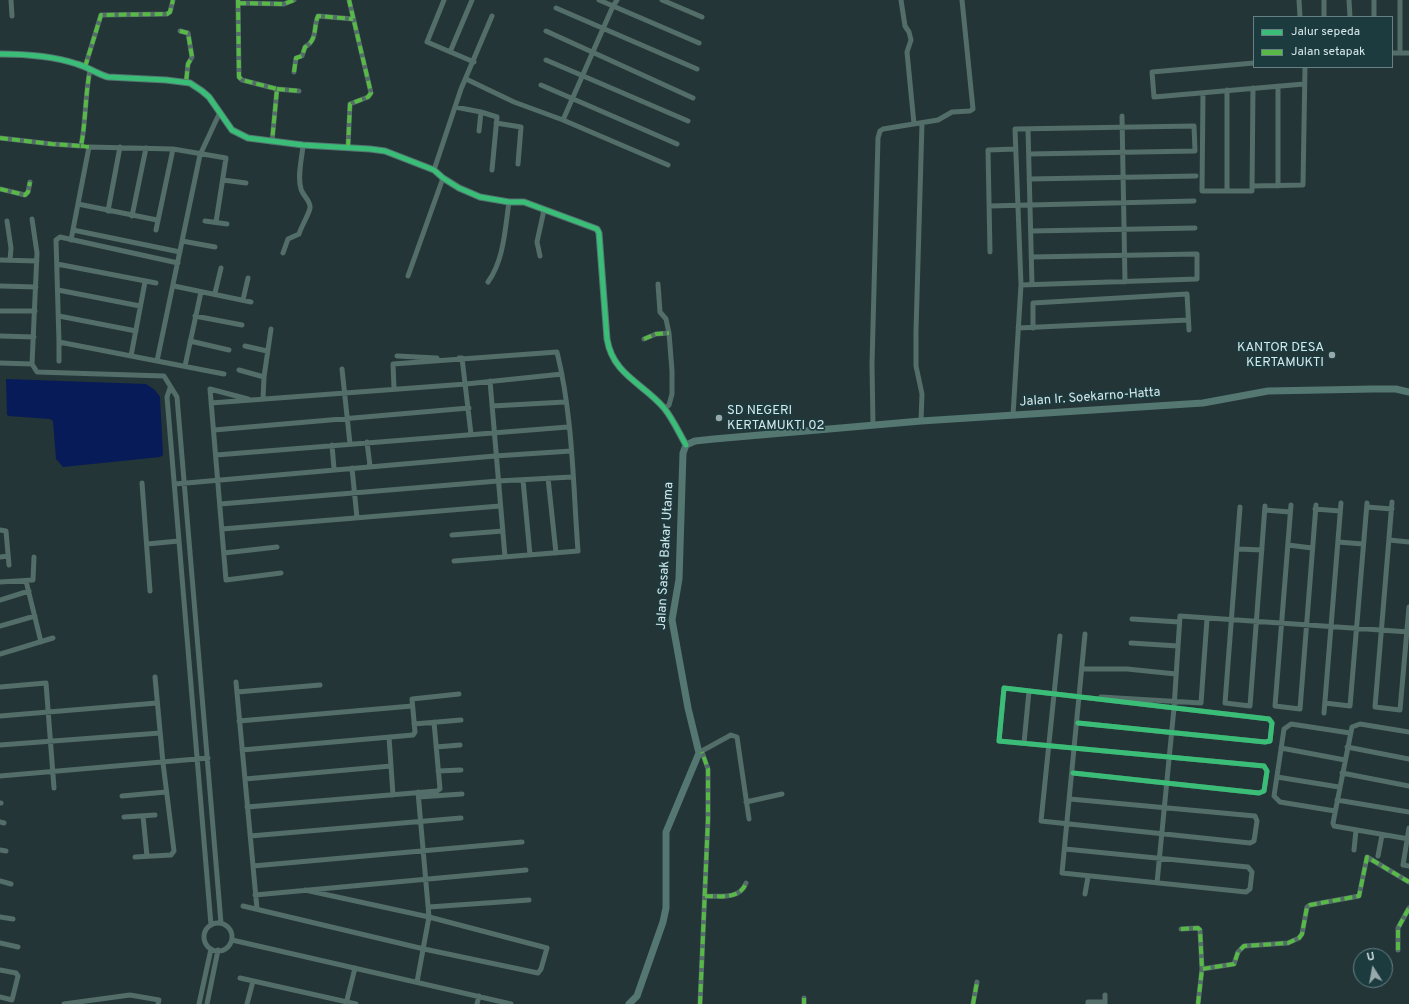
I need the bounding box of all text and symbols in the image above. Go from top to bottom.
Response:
legend [1253,16,1393,68]
text: Jalur sepeda [1291,24,1360,40]
text: Jalan setapak [1291,44,1365,60]
place label: KANTOR DESA KERTAMUKTI [1237,340,1324,371]
marker: KANTOR DESA KERTAMUKTI [1327,350,1337,360]
street label: Jalan Ir. Soekarno-Hatta [1019,385,1161,411]
place label: SD NEGERI KERTAMUKTI 02 [727,403,824,434]
marker: SD NEGERI KERTAMUKTI 02 [714,413,724,423]
street label: Jalan Sasak Bakar Utama [654,482,678,630]
north arrow [1353,948,1393,988]
text: U [1366,950,1376,965]

